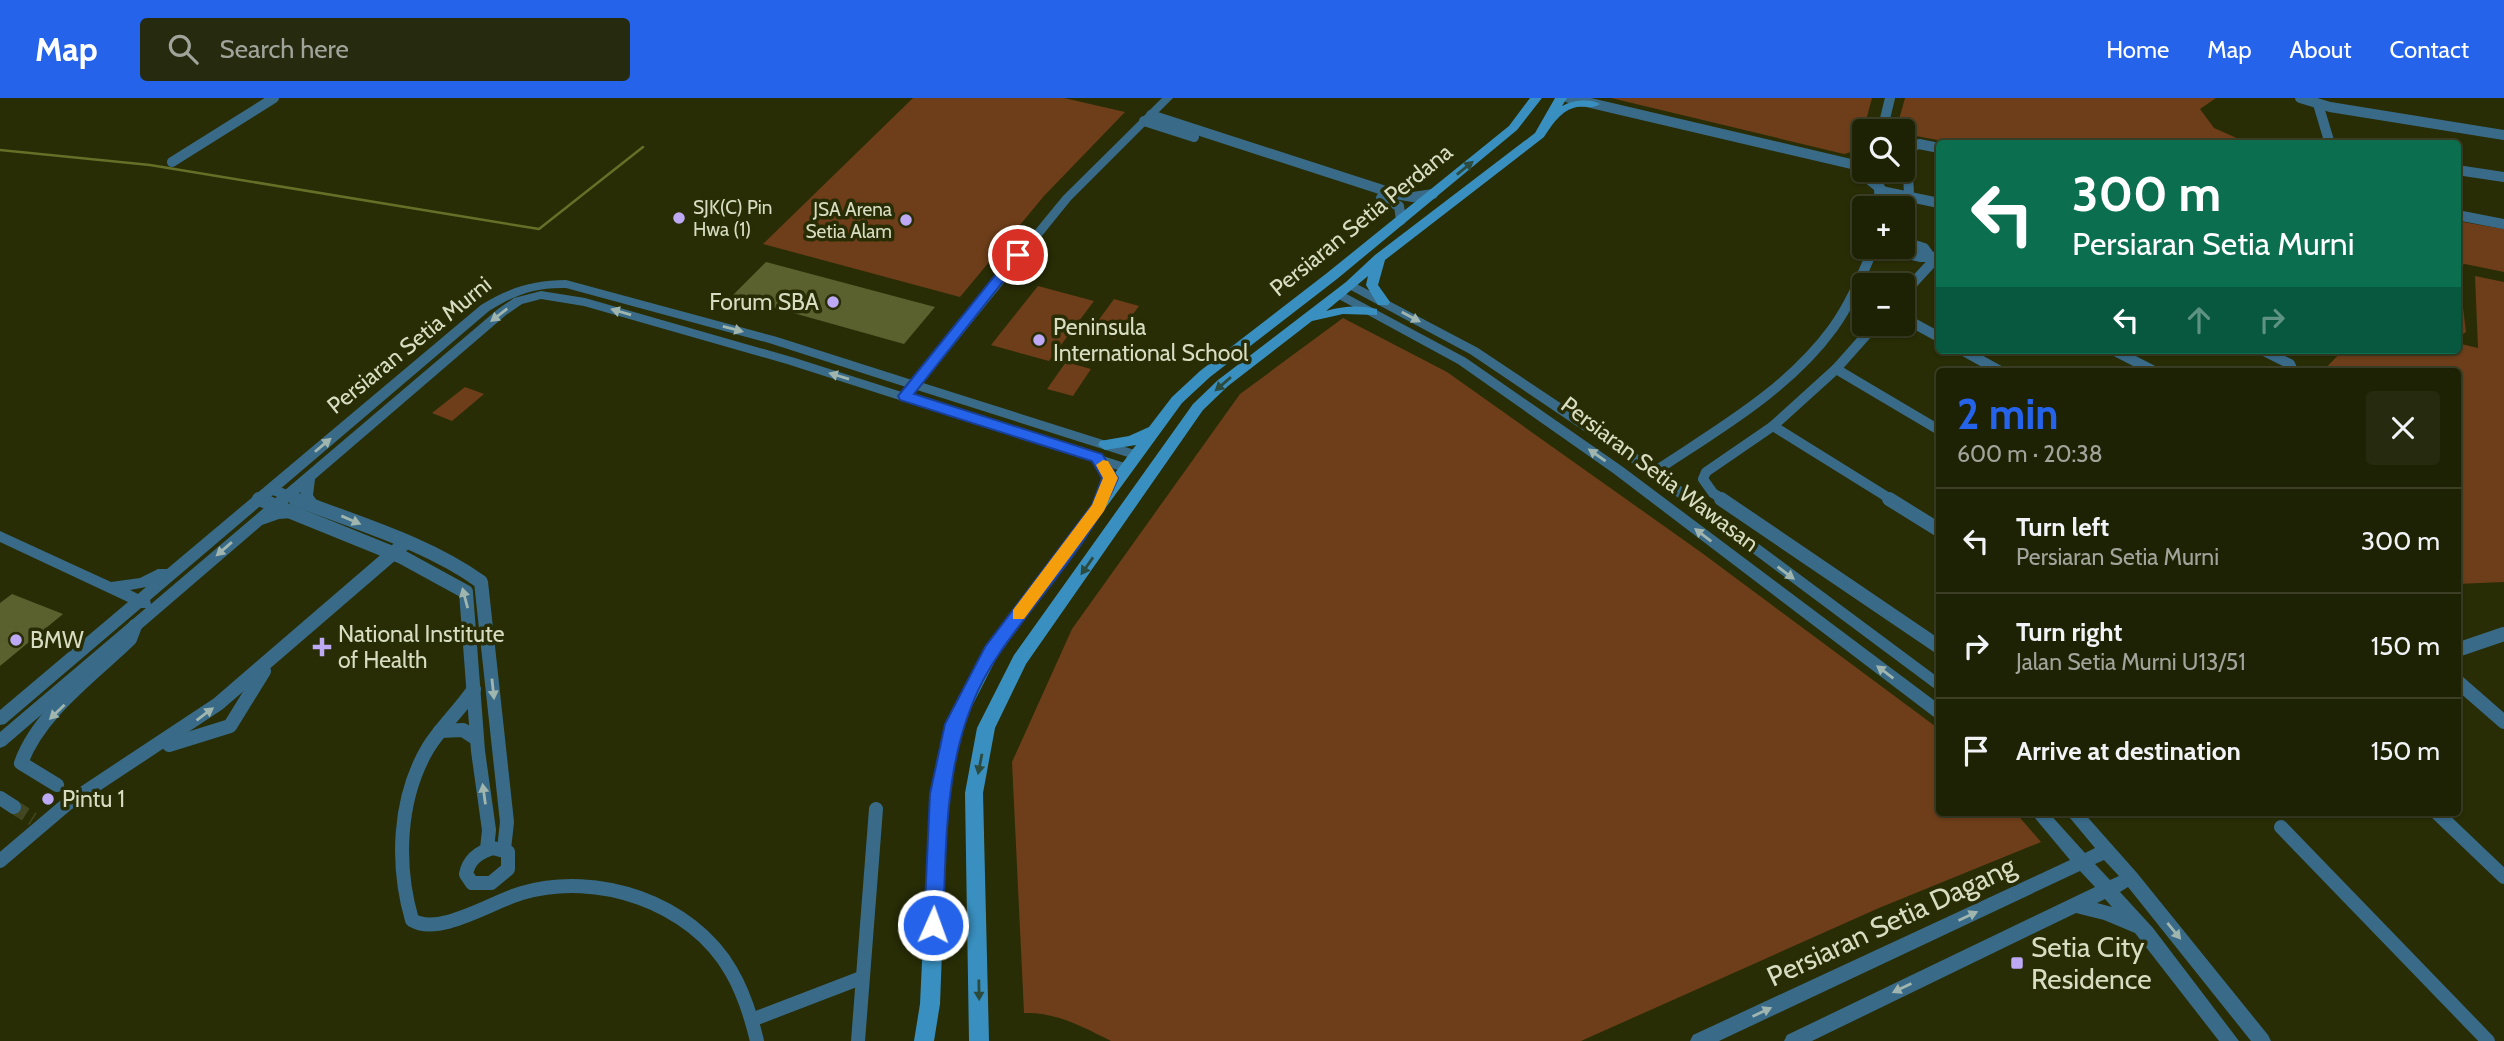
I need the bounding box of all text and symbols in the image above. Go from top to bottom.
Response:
search box [140,18,630,81]
text: Map [35,29,98,69]
icon: search [164,30,202,68]
text: Search here [220,33,349,65]
text: Home [2106,35,2169,64]
text: Map [2207,35,2252,64]
text: About [2290,35,2352,64]
text: Contact [2390,35,2469,64]
map controls [1852,119,1915,336]
button: search [1852,119,1915,182]
street label: Persiaran Setia Perdana [1264,138,1458,302]
one-way arrow [1456,160,1474,175]
text: 300 m [2072,164,2221,223]
icon: left [1957,168,2048,259]
place label: SJK(C) Pin Hwa (1) [693,196,772,241]
button: + [1852,196,1915,259]
place label: JSA Arena Setia Alam [806,198,892,243]
marker: SJK(C) Pin Hwa (1) [671,210,687,226]
marker: JSA Arena Setia Alam [898,212,914,228]
text: Persiaran Setia Murni [2072,224,2354,263]
pin [988,225,1048,285]
icon: arrive [999,236,1037,274]
street label: Persiaran Setia Murni [321,270,497,420]
button: − [1852,273,1915,336]
place label: Forum SBA [709,288,819,316]
marker: Forum SBA [825,294,841,310]
icon: left [2107,301,2145,339]
icon: ahead [2180,301,2218,339]
icon: right [2253,301,2291,339]
one-way arrow [611,306,632,316]
one-way arrow [490,308,508,322]
one-way arrow [1401,311,1421,323]
place label: Peninsula International School [1053,313,1249,367]
one-way arrow [723,325,744,335]
marker: Peninsula International School [1031,332,1047,348]
one-way arrow [829,371,850,381]
one-way arrow [1214,376,1232,392]
text: 2 min [1957,388,2058,440]
street label: Persiaran Setia Wawasan [1556,391,1764,557]
button: close [2366,391,2440,465]
one-way arrow [314,438,331,453]
text: 600 m · 20:38 [1957,440,2103,468]
one-way arrow [1588,448,1606,462]
text: Turn left [2016,511,2109,543]
one-way arrow [340,515,361,526]
icon: left [1957,522,1995,560]
text: 300 m [2361,525,2440,557]
one-way arrow [1694,529,1712,543]
one-way arrow [215,541,232,556]
text: Persiaran Setia Murni [2016,543,2219,571]
one-way arrow [1080,557,1094,575]
one-way arrow [1777,566,1795,580]
one-way arrow [459,587,470,609]
text: Turn right [2016,616,2122,648]
place label: National Institute of Health [338,620,505,674]
place label: BMW [30,626,84,654]
icon: right [1957,627,1995,665]
text: 150 m [2371,630,2440,662]
marker: BMW [8,632,24,648]
marker: National Institute of Health [312,637,332,657]
text: Jalan Setia Murni U13/51 [2016,648,2246,676]
one-way arrow [1876,665,1894,680]
one-way arrow [488,678,499,700]
one-way arrow [49,703,66,720]
one-way arrow [196,707,214,721]
icon: arrive [1957,732,1995,770]
text: Arrive at destination [2016,735,2241,767]
text: 150 m [2371,735,2440,767]
one-way arrow [974,753,985,775]
one-way arrow [478,783,489,805]
place label: Pintu 1 [62,785,125,813]
marker: Pintu 1 [40,791,56,807]
street label: Persiaran Setia Dagang [1761,848,2022,994]
position arrow [896,888,970,962]
one-way arrow [1958,910,1978,921]
one-way arrow [2166,923,2181,940]
place label: Setia City Residence [2031,930,2152,996]
marker: Setia City Residence [2009,955,2025,971]
one-way arrow [973,980,984,1002]
one-way arrow [1892,983,1912,994]
one-way arrow [1751,1006,1772,1017]

